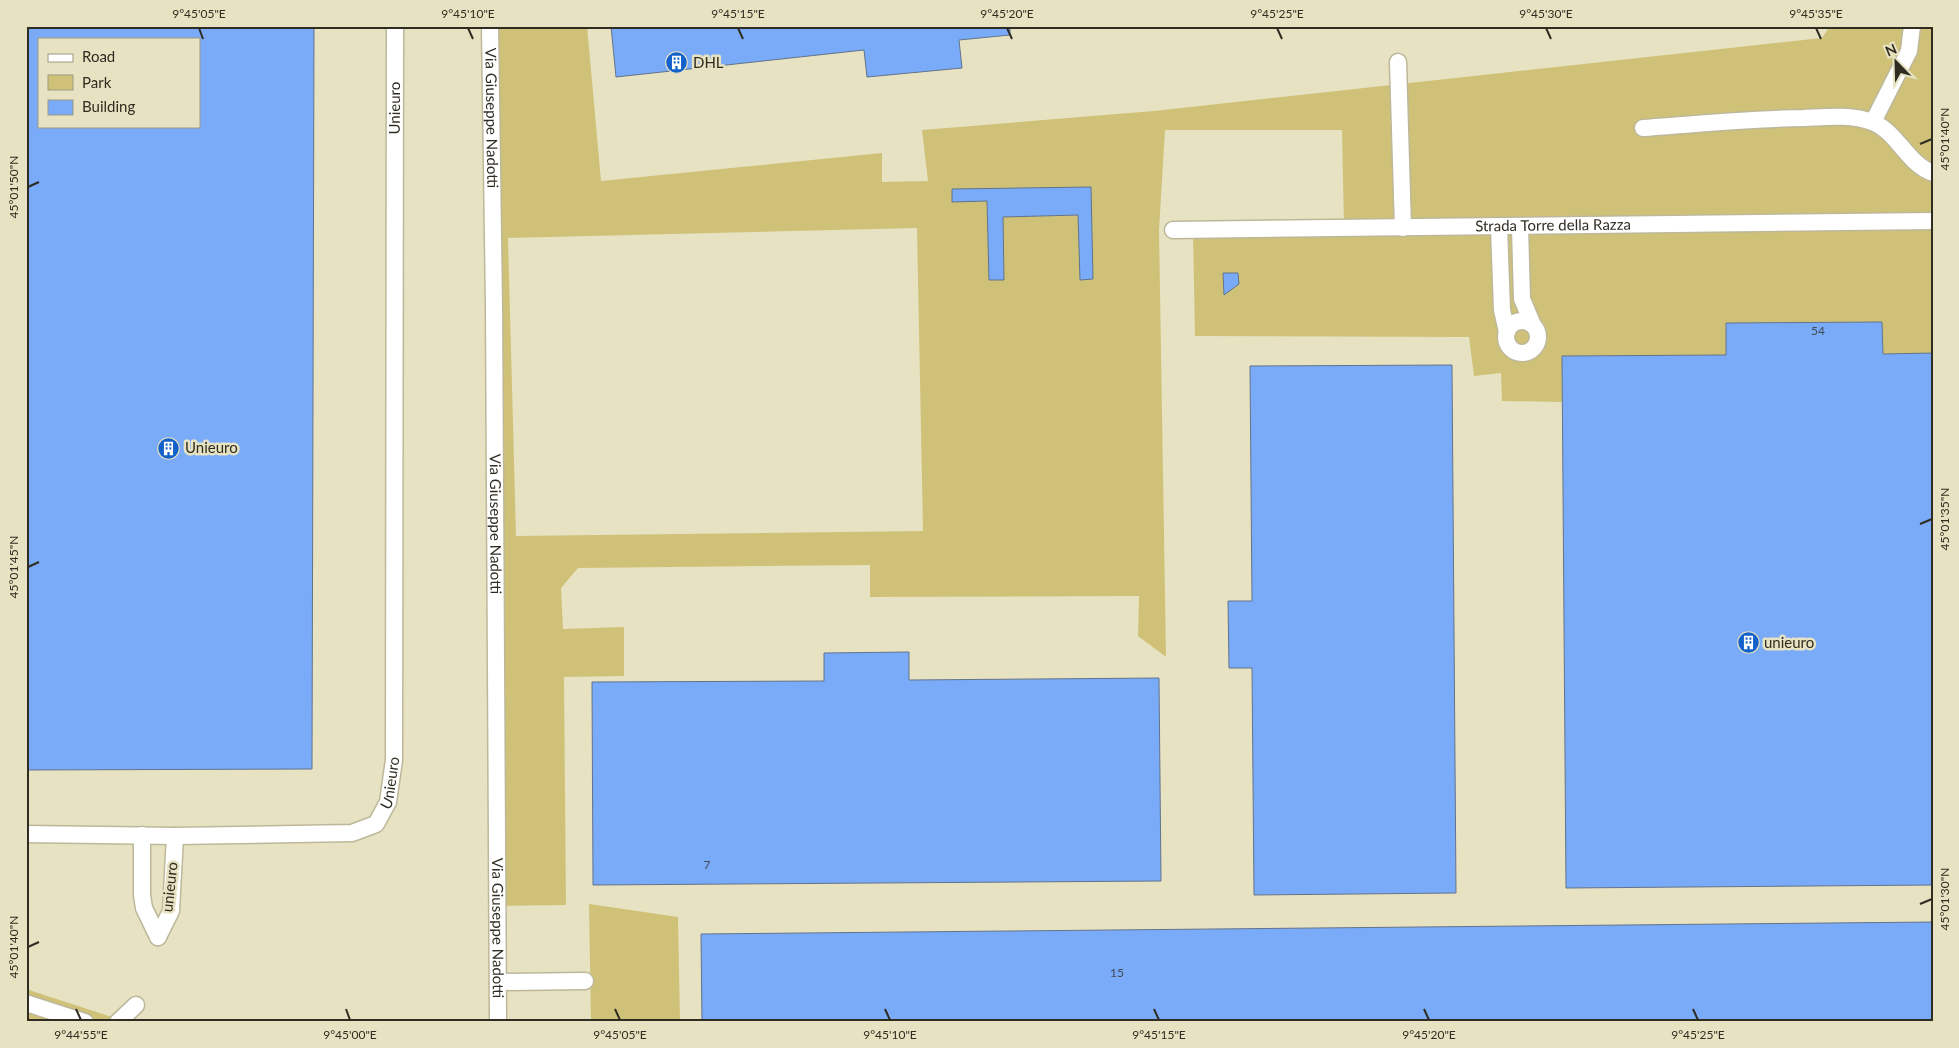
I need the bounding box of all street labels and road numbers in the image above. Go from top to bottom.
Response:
street label: Via Giuseppe Nadotti [482,48,502,188]
street label: Unieuro [385,82,403,135]
street label: Strada Torre della Razza [1475,215,1631,234]
street label: Via Giuseppe Nadotti [487,454,506,594]
street label: Unieuro [376,755,402,812]
street label: Via Giuseppe Nadotti [489,858,508,998]
street label: unieuro [157,861,181,913]

